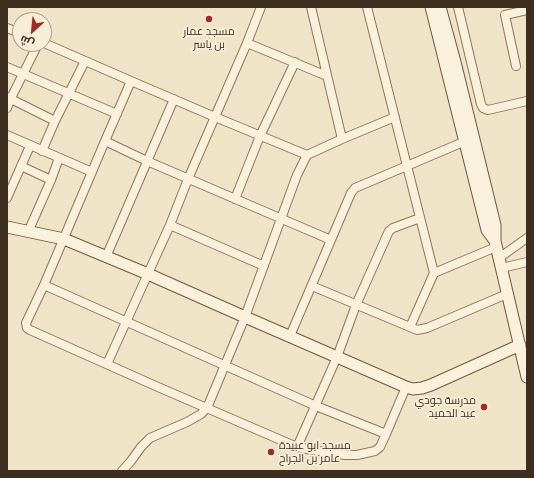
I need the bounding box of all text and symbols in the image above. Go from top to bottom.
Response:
north arrow [12,12,52,52]
marker: مسجد عمار بن ياسر [204,14,214,24]
place label: مسجد عمار بن ياسر [183,25,235,51]
text: ش [18,32,36,51]
place label: مدرسة جودي عبد الحميد [414,394,476,420]
marker: مدرسة جودي عبد الحميد [479,402,489,412]
place label: مسجد ابو عبيدة عامر بن الجراح [279,439,351,465]
marker: مسجد ابو عبيدة عامر بن الجراح [266,447,276,457]

